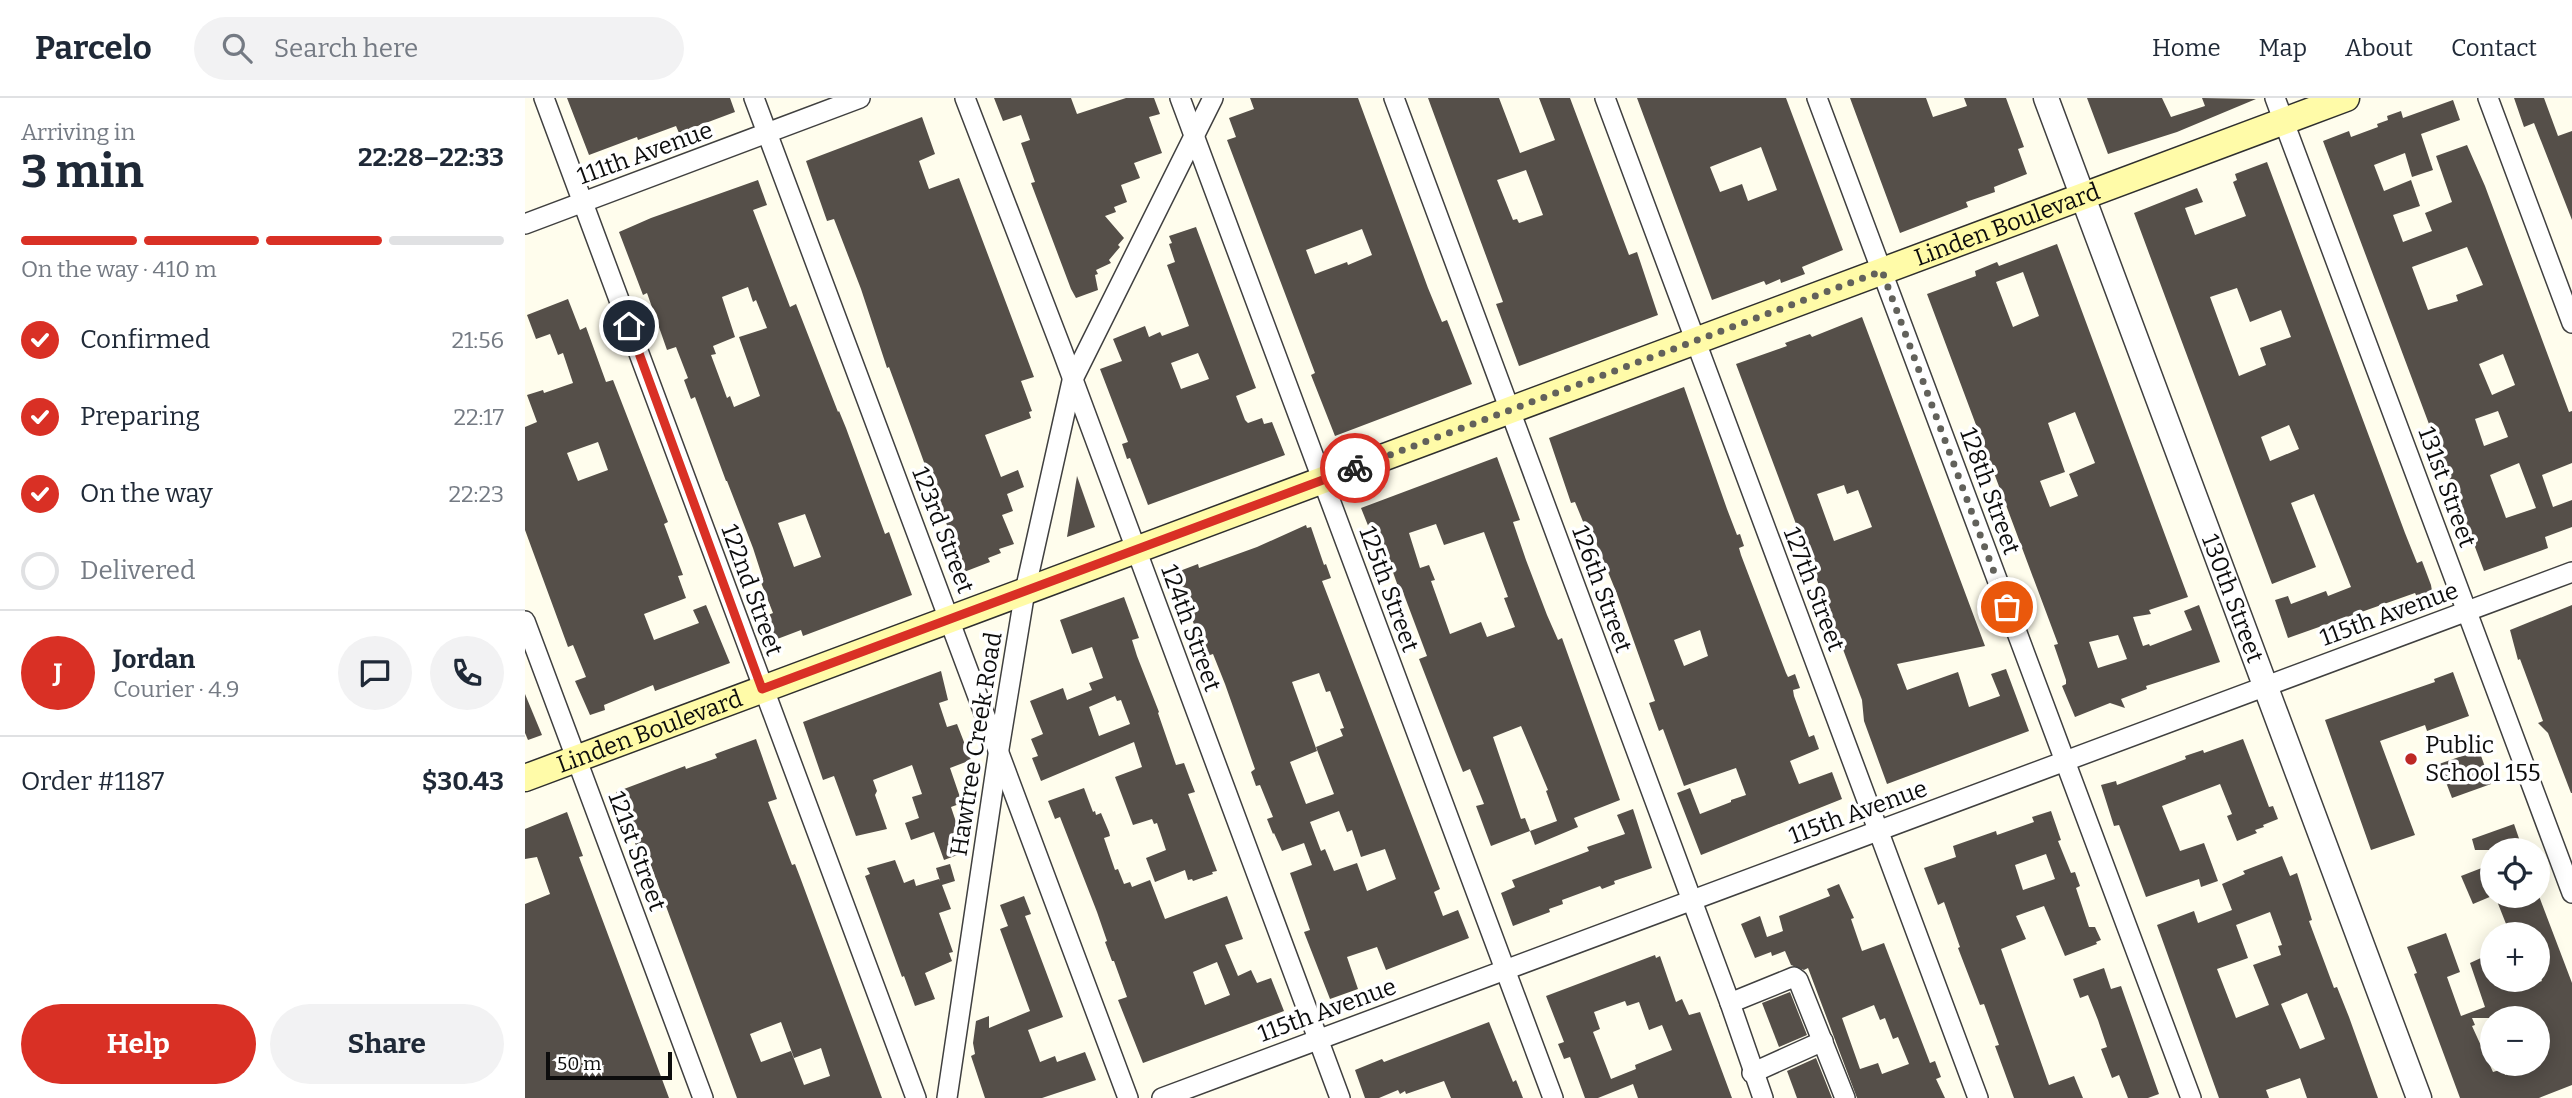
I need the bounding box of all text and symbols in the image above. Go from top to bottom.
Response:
search box [194,17,684,80]
text: Parcelo [35,28,152,68]
icon: search [218,29,256,67]
text: Search here [274,33,418,64]
text: Home [2152,34,2221,62]
text: Map [2259,34,2307,62]
text: About [2345,34,2413,62]
text: Contact [2451,34,2537,62]
street label: 111th Avenue [574,116,716,190]
text: Arriving in [21,118,135,146]
text: 22:28–22:33 [358,142,504,173]
text: 3 min [21,144,144,199]
street label: Linden Boulevard [1910,177,2104,272]
text: On the way · 410 m [21,255,217,283]
pin [599,296,659,356]
icon: home [610,307,648,345]
icon: check [21,321,59,359]
text: Confirmed [80,324,210,355]
text: 21:56 [452,326,504,354]
icon: check [21,398,59,436]
text: Preparing [80,401,200,432]
text: 22:17 [453,403,504,431]
street label: 131st Street [2412,423,2482,551]
street label: 128th Street [1954,424,2026,559]
courier [1320,433,1390,503]
icon: bike [1336,449,1374,487]
street label: 123rd Street [906,463,980,597]
icon: check [21,475,59,513]
text: On the way [80,478,213,509]
text: 22:23 [449,480,504,508]
street label: 122nd Street [715,520,789,660]
street label: 125th Street [1353,522,1425,656]
street label: 126th Street [1566,522,1638,656]
street label: 127th Street [1778,523,1851,655]
street label: 130th Street [2196,530,2269,667]
text: Delivered [80,555,195,586]
street label: 124th Street [1155,561,1227,695]
street label: 115th Avenue [2316,576,2462,652]
pin [1977,577,2037,637]
icon: bag [1988,588,2026,626]
street label: Hawtree Creek Road [944,630,1008,858]
button: chat [338,636,412,710]
button: phone [430,636,504,710]
text: Jordan [113,644,195,675]
text: J [54,658,62,689]
text: Courier · 4.9 [113,675,240,703]
street label: Linden Boulevard [553,684,746,779]
place label: Public School 155 [2425,731,2541,787]
marker: Public School 155 [2403,751,2419,767]
text: Order #1187 [21,766,164,797]
text: $30.43 [422,766,504,797]
street label: 115th Avenue [1785,774,1931,850]
street label: 121st Street [602,787,672,915]
map controls [2480,838,2550,1076]
button: locate [2480,838,2550,908]
button: + [2480,922,2550,992]
street label: 115th Avenue [1254,972,1400,1048]
button: Help [21,1004,256,1084]
button: Share [270,1004,504,1084]
button: − [2480,1006,2550,1076]
scale bar [546,1049,672,1081]
text: 50 m [557,1052,601,1075]

